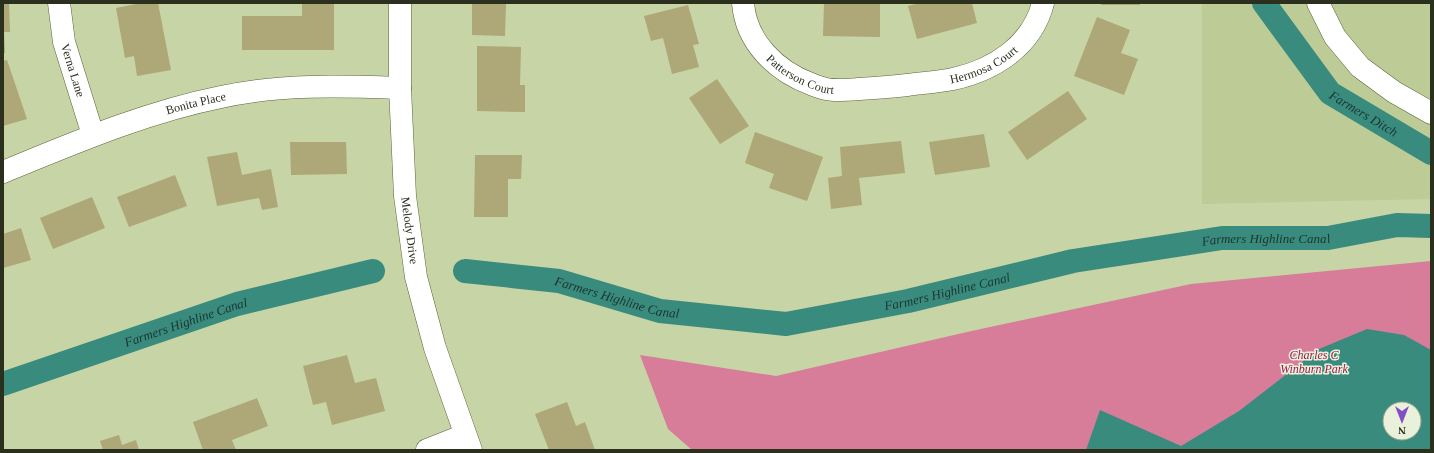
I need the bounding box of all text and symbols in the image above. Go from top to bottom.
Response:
street label: Verna Lane [58,42,88,99]
street label: Hermosa Court [949,43,1021,86]
street label: Patterson Court [763,52,835,97]
water label: Farmers Ditch [1326,87,1401,139]
street label: Bonita Place [164,89,227,117]
street label: Melody Drive [398,196,421,265]
water label: Farmers Highline Canal [1200,230,1332,249]
water label: Farmers Highline Canal [882,269,1012,313]
water label: Farmers Highline Canal [552,272,680,320]
water label: Farmers Highline Canal [121,294,249,350]
park label: Charles C Winburn Park [1280,348,1349,376]
north arrow [1382,401,1422,441]
text: N [1398,425,1406,437]

